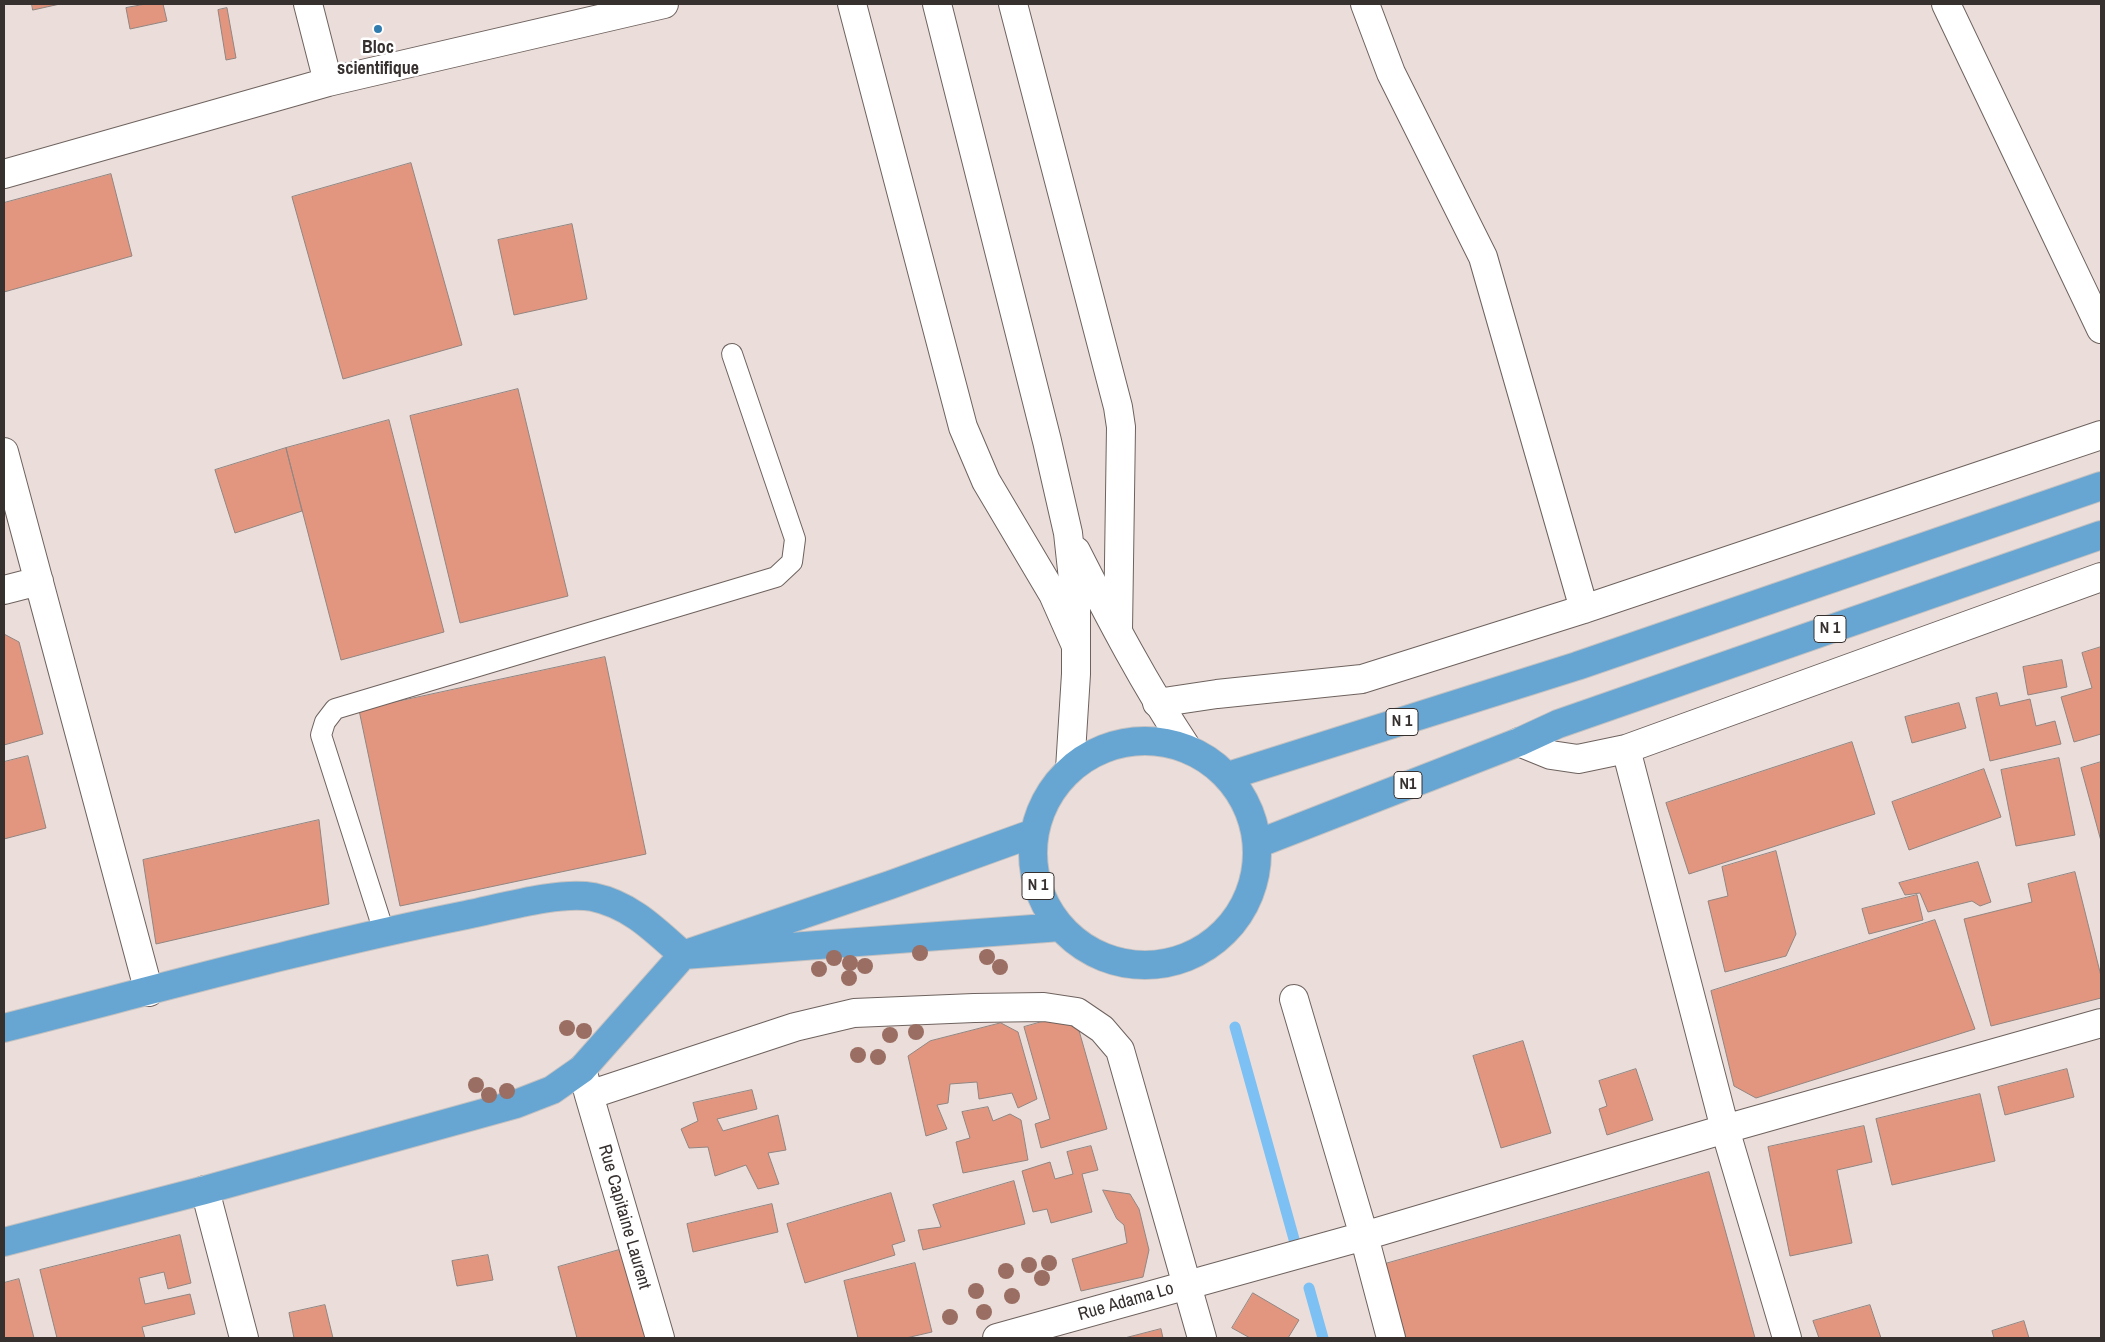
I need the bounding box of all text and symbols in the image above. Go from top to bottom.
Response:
marker: Bloc scientifique [372,23,384,35]
place label: Bloc scientifique [337,37,419,80]
road number: N 1 [1814,616,1846,642]
road number: N 1 [1386,709,1418,736]
road number: N1 [1394,772,1422,798]
road number: N 1 [1022,872,1054,899]
street label: Rue Capitaine Laurent [593,1142,655,1292]
street label: Rue Adama Lo [1076,1278,1176,1326]

